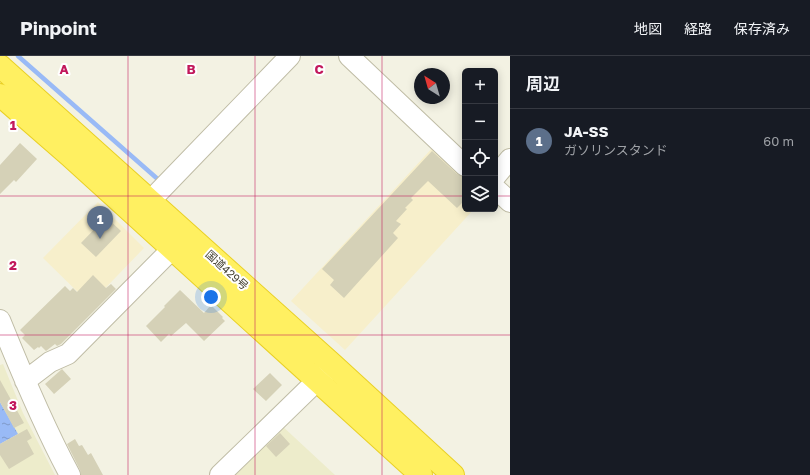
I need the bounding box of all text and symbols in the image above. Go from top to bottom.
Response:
text: Pinpoint [20,16,97,39]
text: 地図 [634,20,662,37]
text: 経路 [684,20,712,37]
text: 保存済み [734,20,790,37]
text: A [59,61,69,77]
text: B [186,61,196,77]
text: C [314,61,324,77]
north arrow [414,68,450,104]
map controls [462,68,498,212]
button: + [462,68,498,104]
text: 周辺 [526,73,560,94]
button: − [462,104,498,140]
text: 1 [10,117,17,133]
text: JA-SS [564,122,609,140]
text: 1 [536,133,542,149]
text: 60 m [763,133,794,149]
button: locate [462,140,498,176]
text: ガソリンスタンド [564,142,668,158]
button: layers [462,176,498,212]
pin: 1 [87,206,113,239]
street label: 国道429号 [203,247,251,292]
text: 2 [9,257,17,273]
your location [201,287,221,307]
text: 3 [9,397,17,413]

